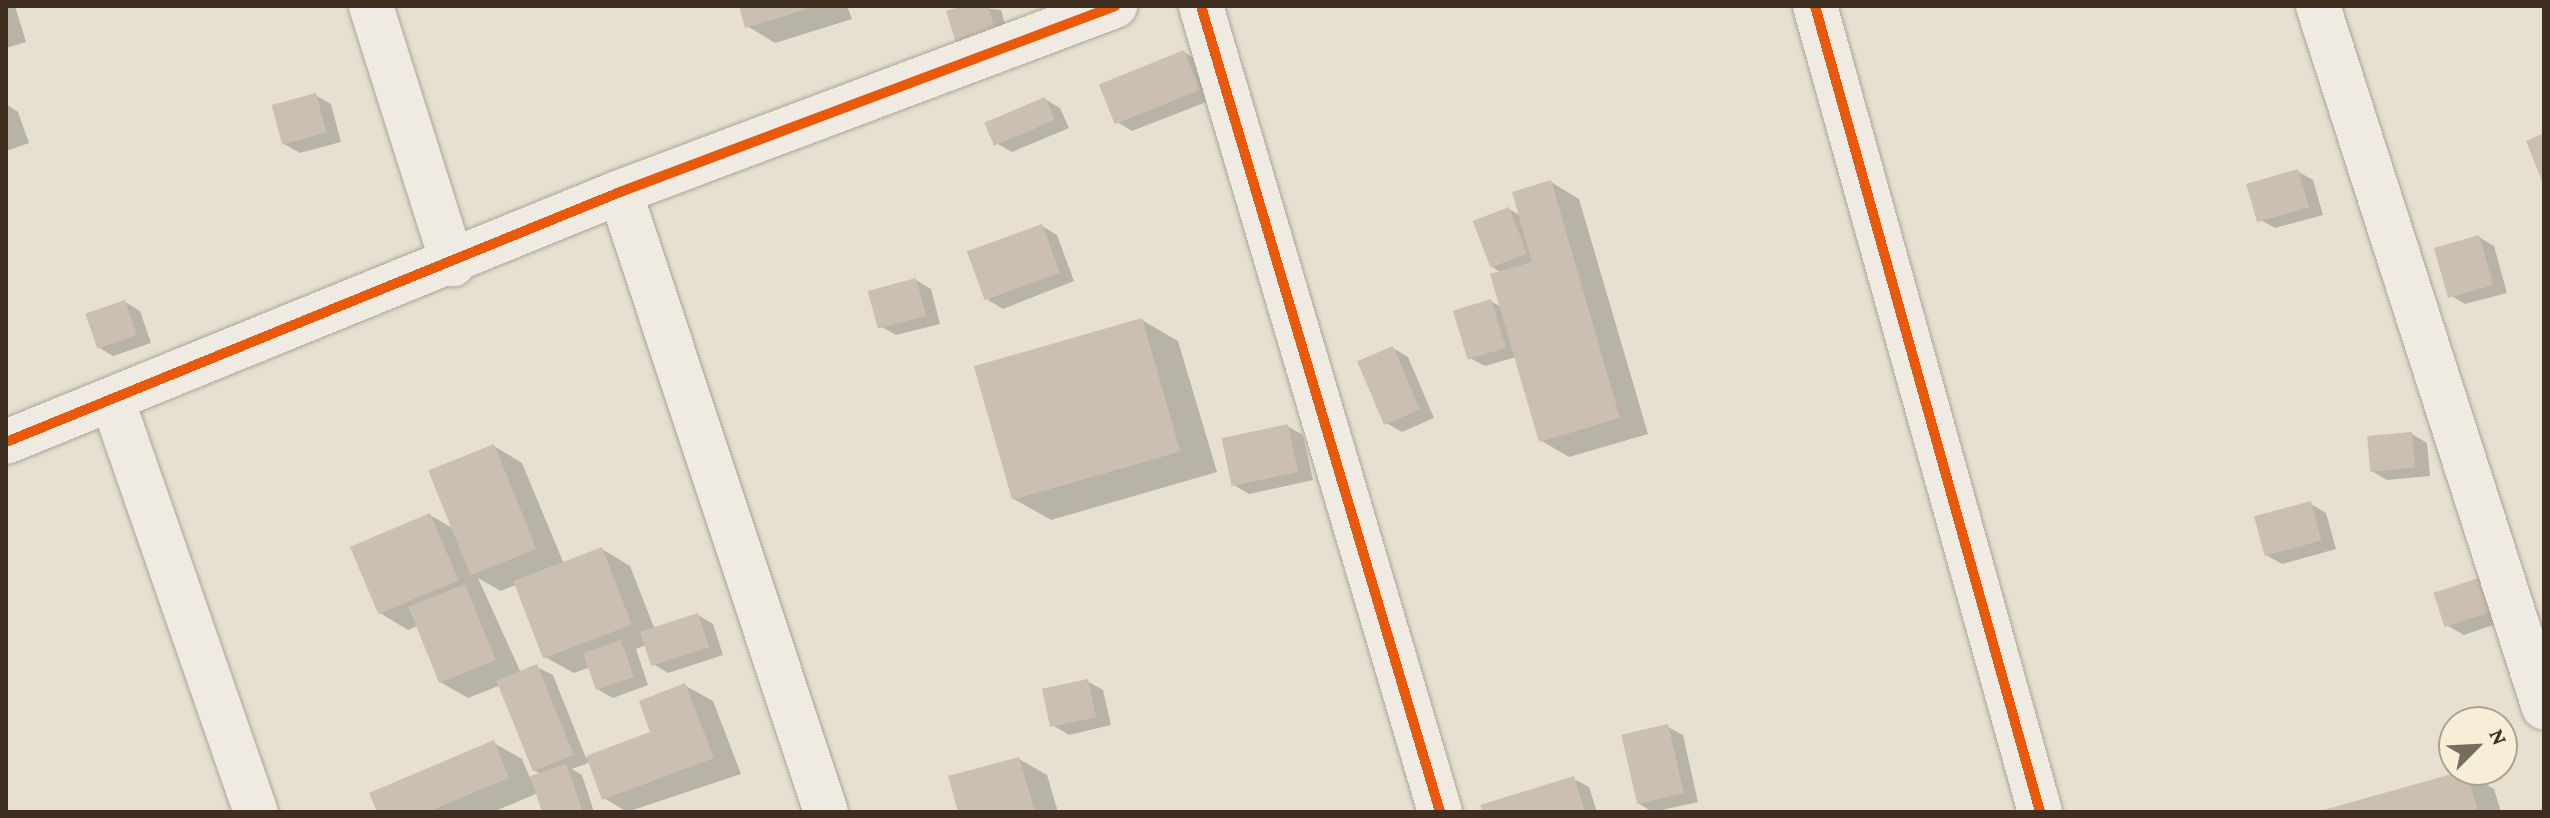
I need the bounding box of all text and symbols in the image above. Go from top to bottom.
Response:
north arrow [2438,706,2518,786]
text: N [2484,725,2513,749]

